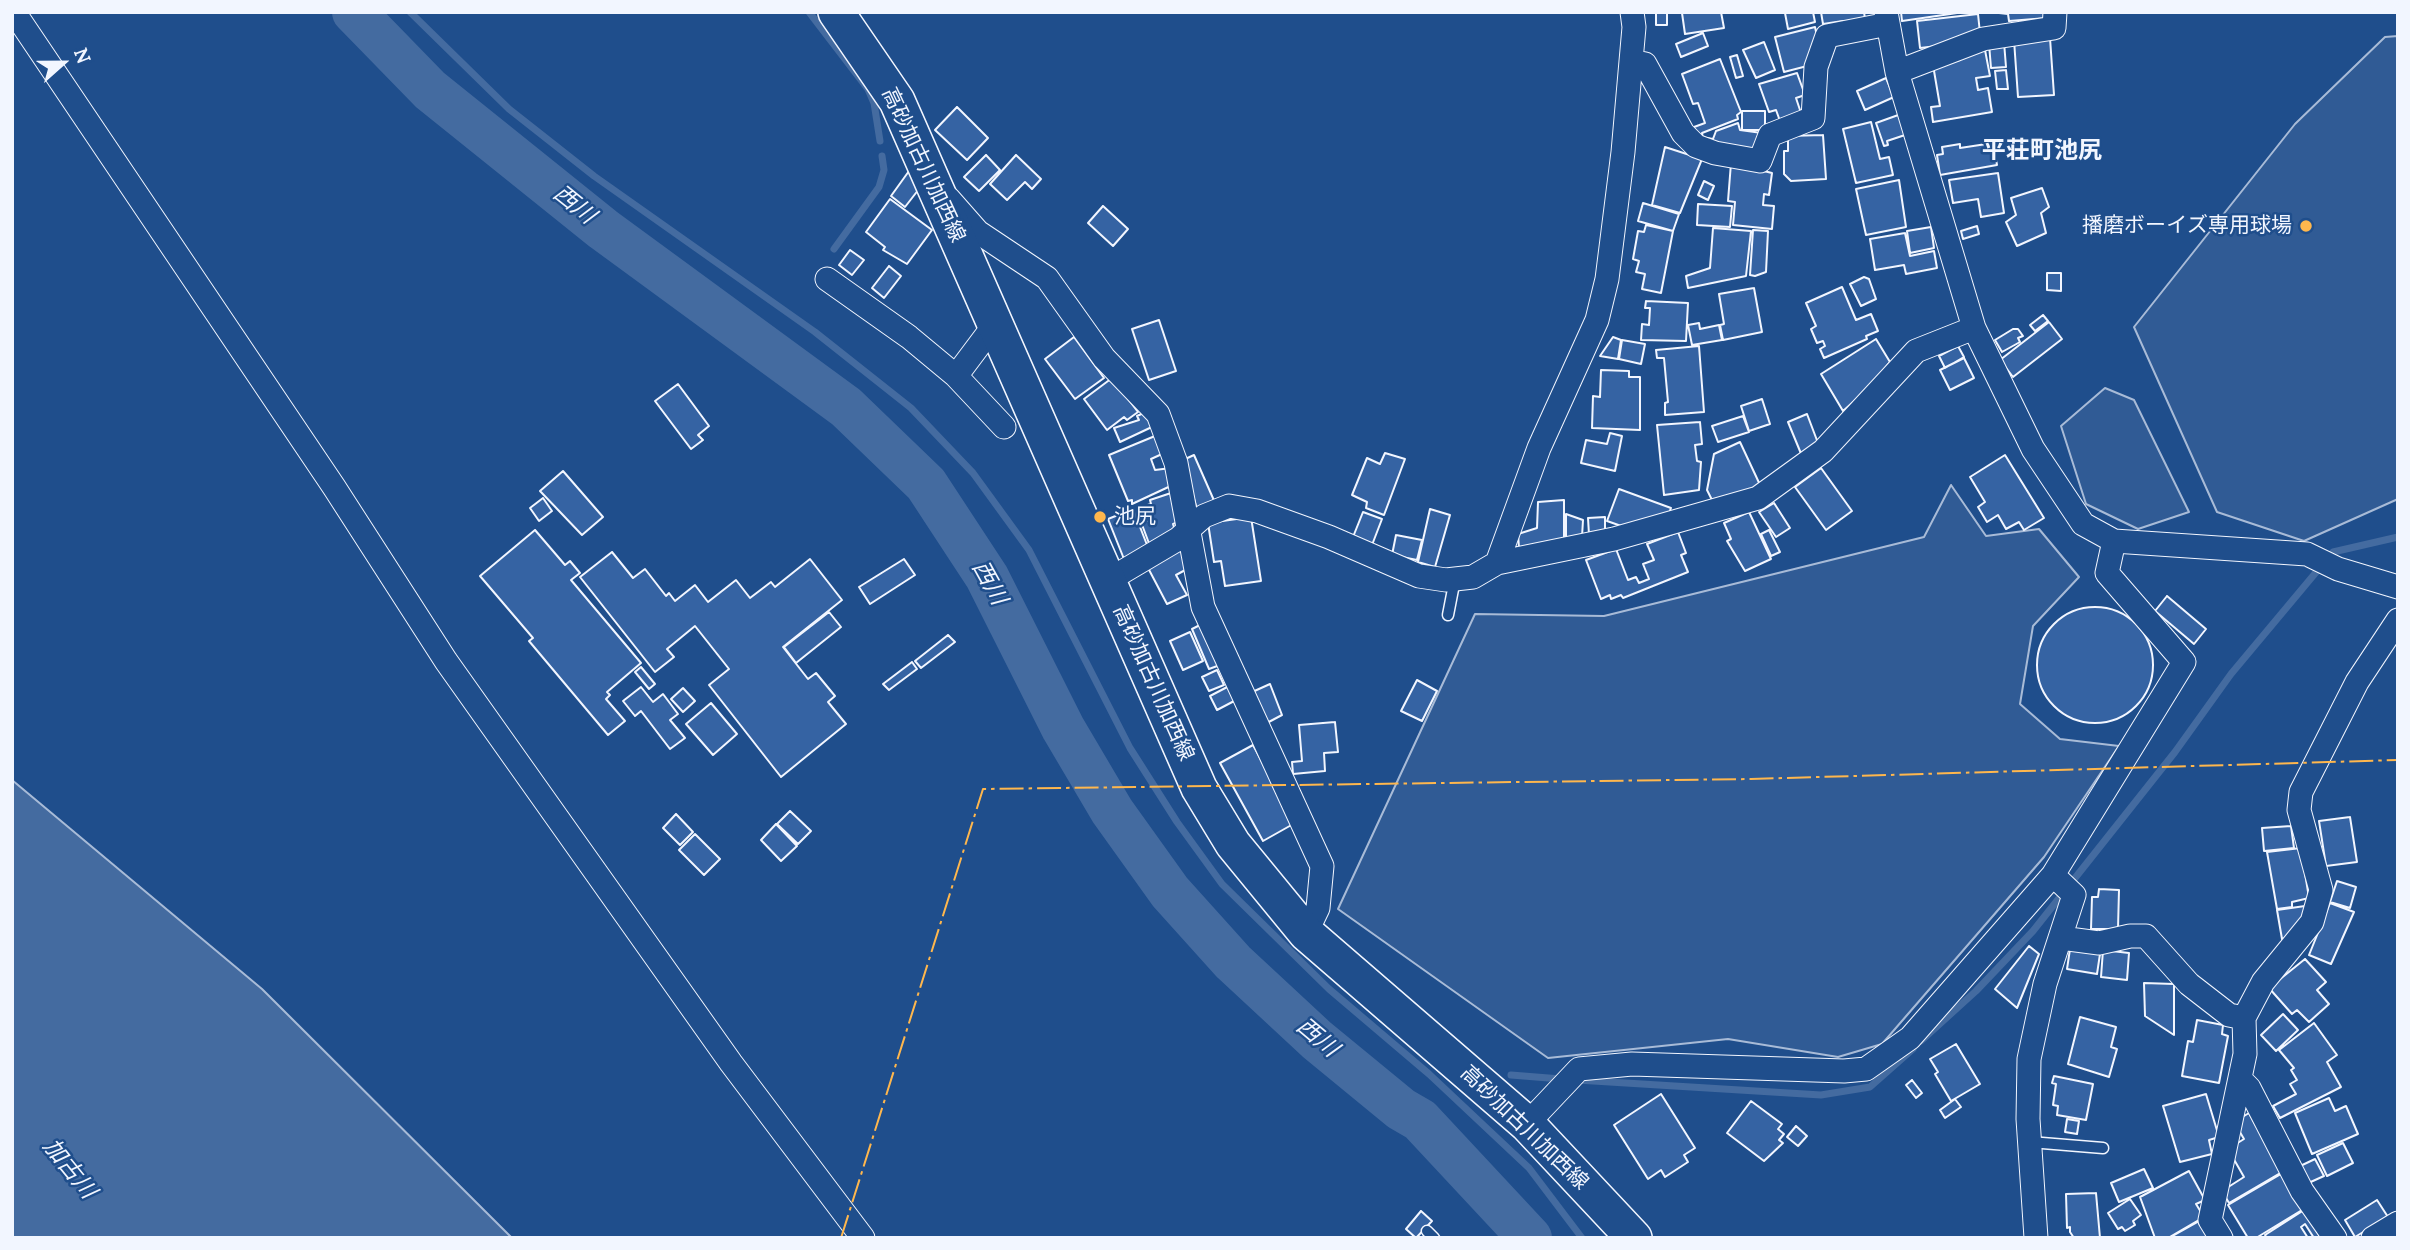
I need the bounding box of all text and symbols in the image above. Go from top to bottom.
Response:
north arrow [28,28,98,98]
text: N [69,44,96,67]
street label: 高砂加古川加西線 [876,84,970,246]
district label: 平荘町池尻 [1982,137,2102,165]
water label: 西川 [547,180,601,230]
place label: 播磨ボーイズ専用球場 [2082,213,2292,239]
marker: 播磨ボーイズ専用球場 [2298,218,2314,234]
place label: 池尻 [1114,504,1156,530]
marker: 池尻 [1092,509,1108,525]
water label: 西川 [966,556,1012,610]
street label: 高砂加古川加西線 [1107,601,1199,765]
water label: 西川 [1291,1013,1343,1063]
street label: 高砂加古川加西線 [1455,1061,1593,1195]
water label: 加古川 [37,1134,101,1204]

